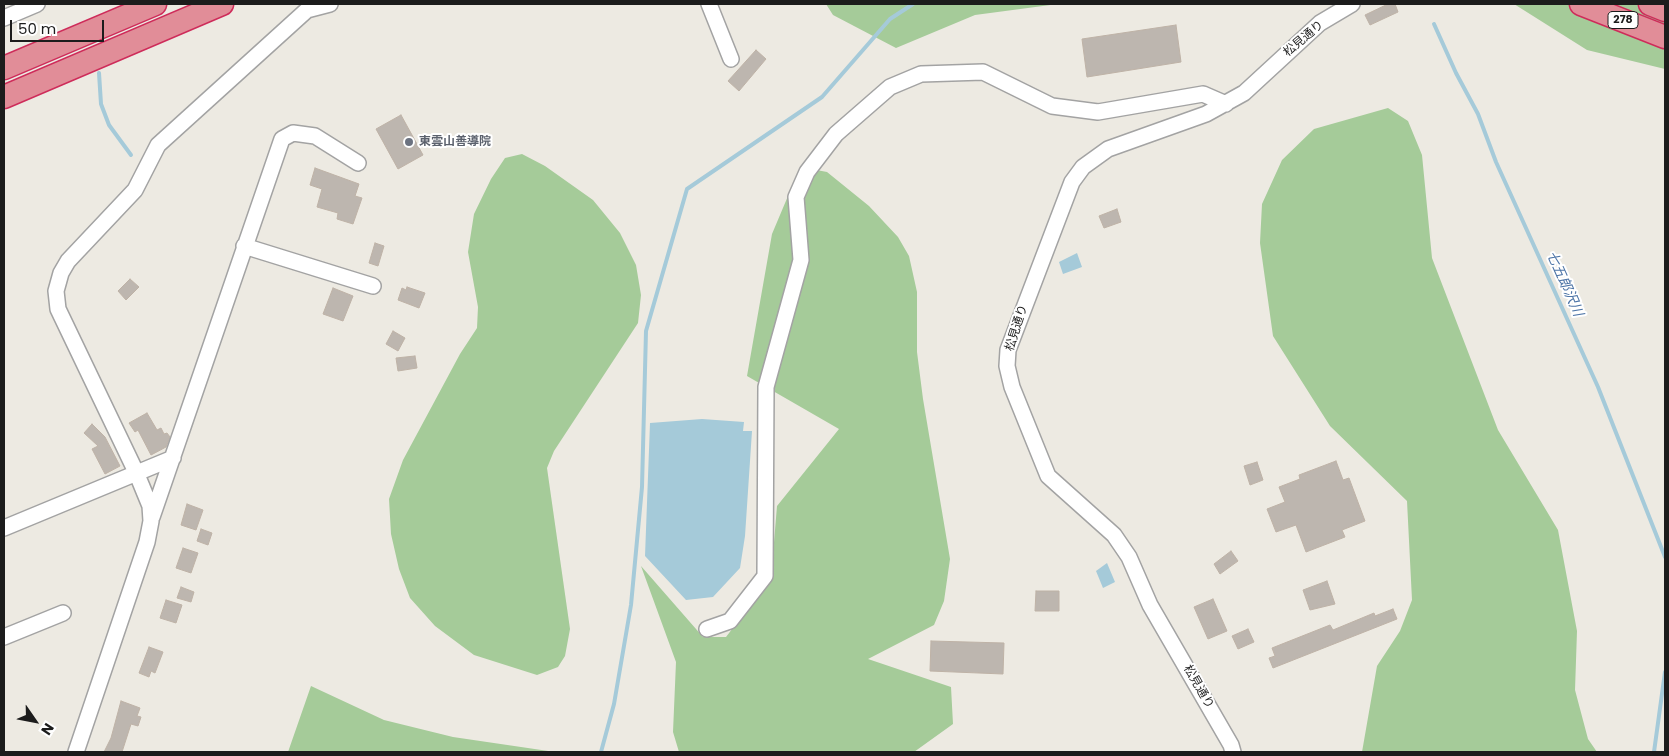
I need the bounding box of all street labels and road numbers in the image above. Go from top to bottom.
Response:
road number: 278 [1608,12,1638,28]
street label: 松見通り [1281,18,1327,60]
street label: 松見通り [1003,303,1031,353]
street label: 松見通り [1180,663,1216,711]

